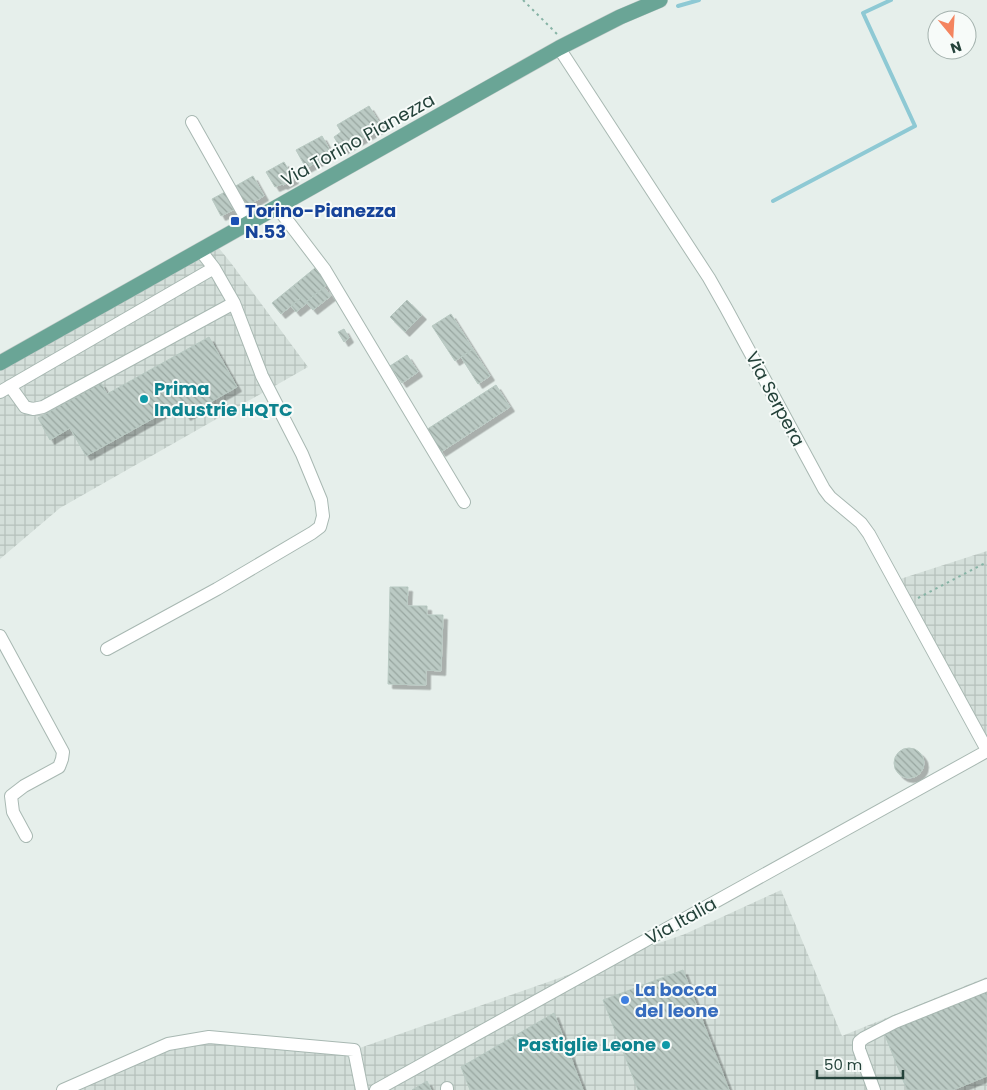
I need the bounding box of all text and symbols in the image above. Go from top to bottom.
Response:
north arrow [927,10,977,60]
text: N [948,36,964,59]
street label: Via Torino Pianezza [276,87,439,192]
place label: Torino-Pianezza N.53 [245,198,396,244]
marker: Torino-Pianezza N.53 [229,215,241,227]
street label: Via Serpera [740,347,811,451]
place label: Prima Industrie HQTC [154,376,293,422]
marker: Prima Industrie HQTC [138,393,150,405]
street label: Via Italia [641,891,721,950]
place label: La bocca del leone [635,977,719,1023]
marker: La bocca del leone [619,994,631,1006]
place label: Pastiglie Leone [518,1032,656,1057]
marker: Pastiglie Leone [660,1039,672,1051]
scale bar [817,1048,903,1080]
text: 50 m [824,1054,862,1075]

